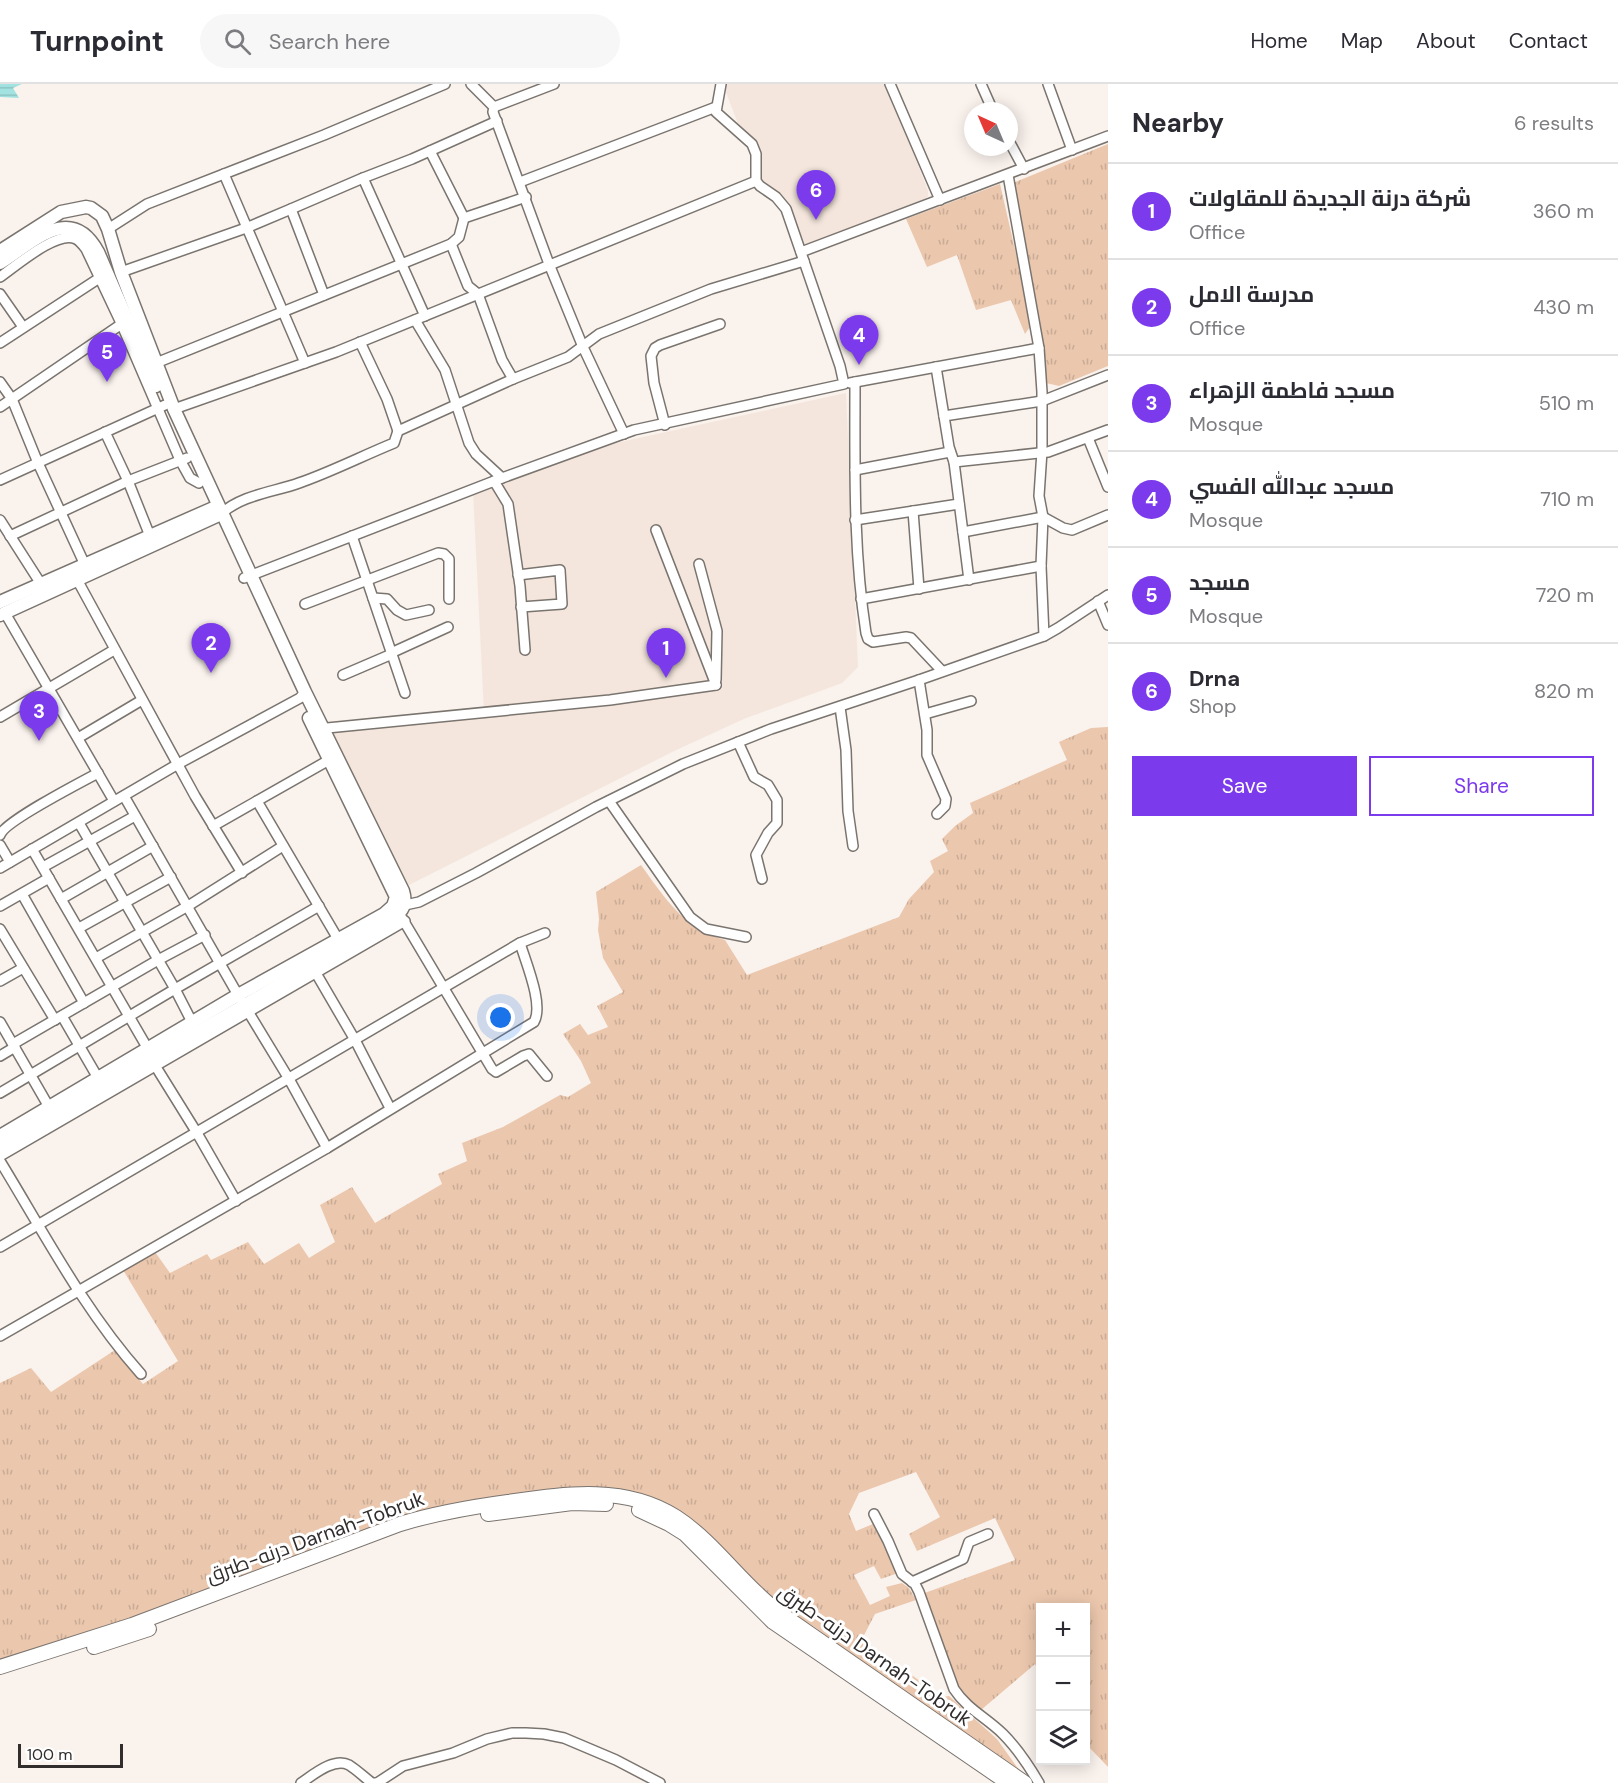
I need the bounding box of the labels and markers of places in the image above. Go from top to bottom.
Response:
pin: 6 [796,170,836,220]
pin: 4 [840,316,878,365]
pin: 5 [88,332,126,382]
pin: 2 [192,624,230,673]
pin: 1 [646,628,686,678]
pin: 3 [20,692,58,741]

